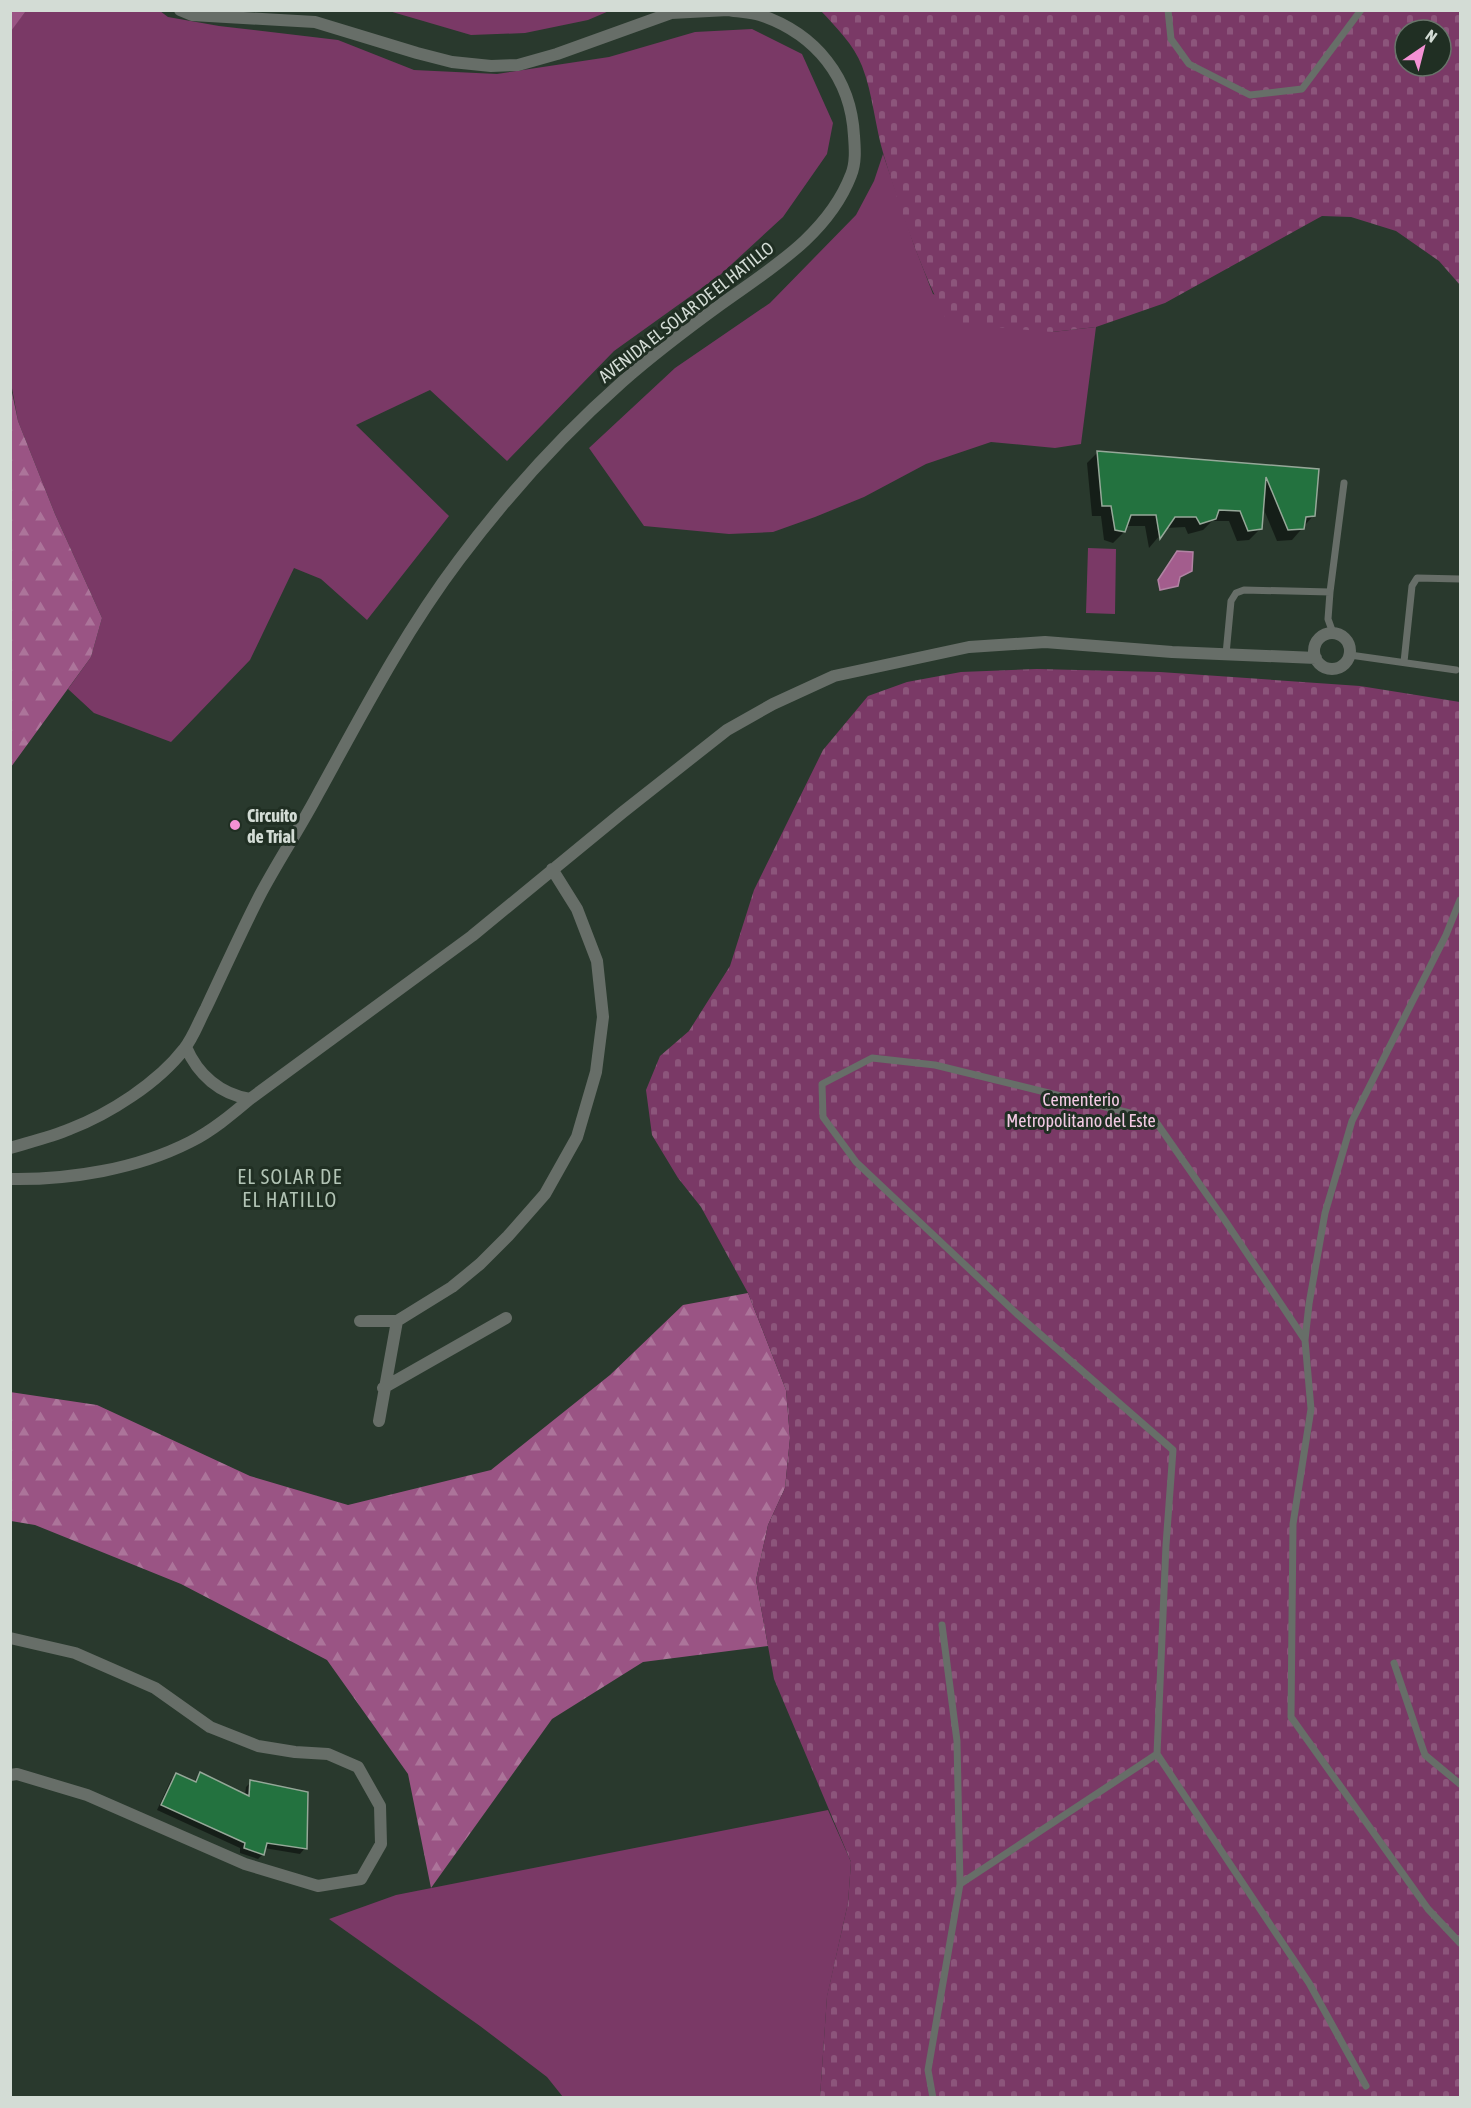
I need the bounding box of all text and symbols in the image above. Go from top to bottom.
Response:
north arrow [1393,18,1453,78]
text: N [1423,26,1441,46]
street label: AVENIDA EL SOLAR DE EL HATILLO [594,237,778,387]
place label: Circuito de Trial [247,805,298,847]
marker: Circuito de Trial [228,818,242,832]
park label: Cementerio Metropolitano del Este [1006,1089,1156,1131]
district label: EL SOLAR DE EL HATILLO [237,1165,343,1211]

